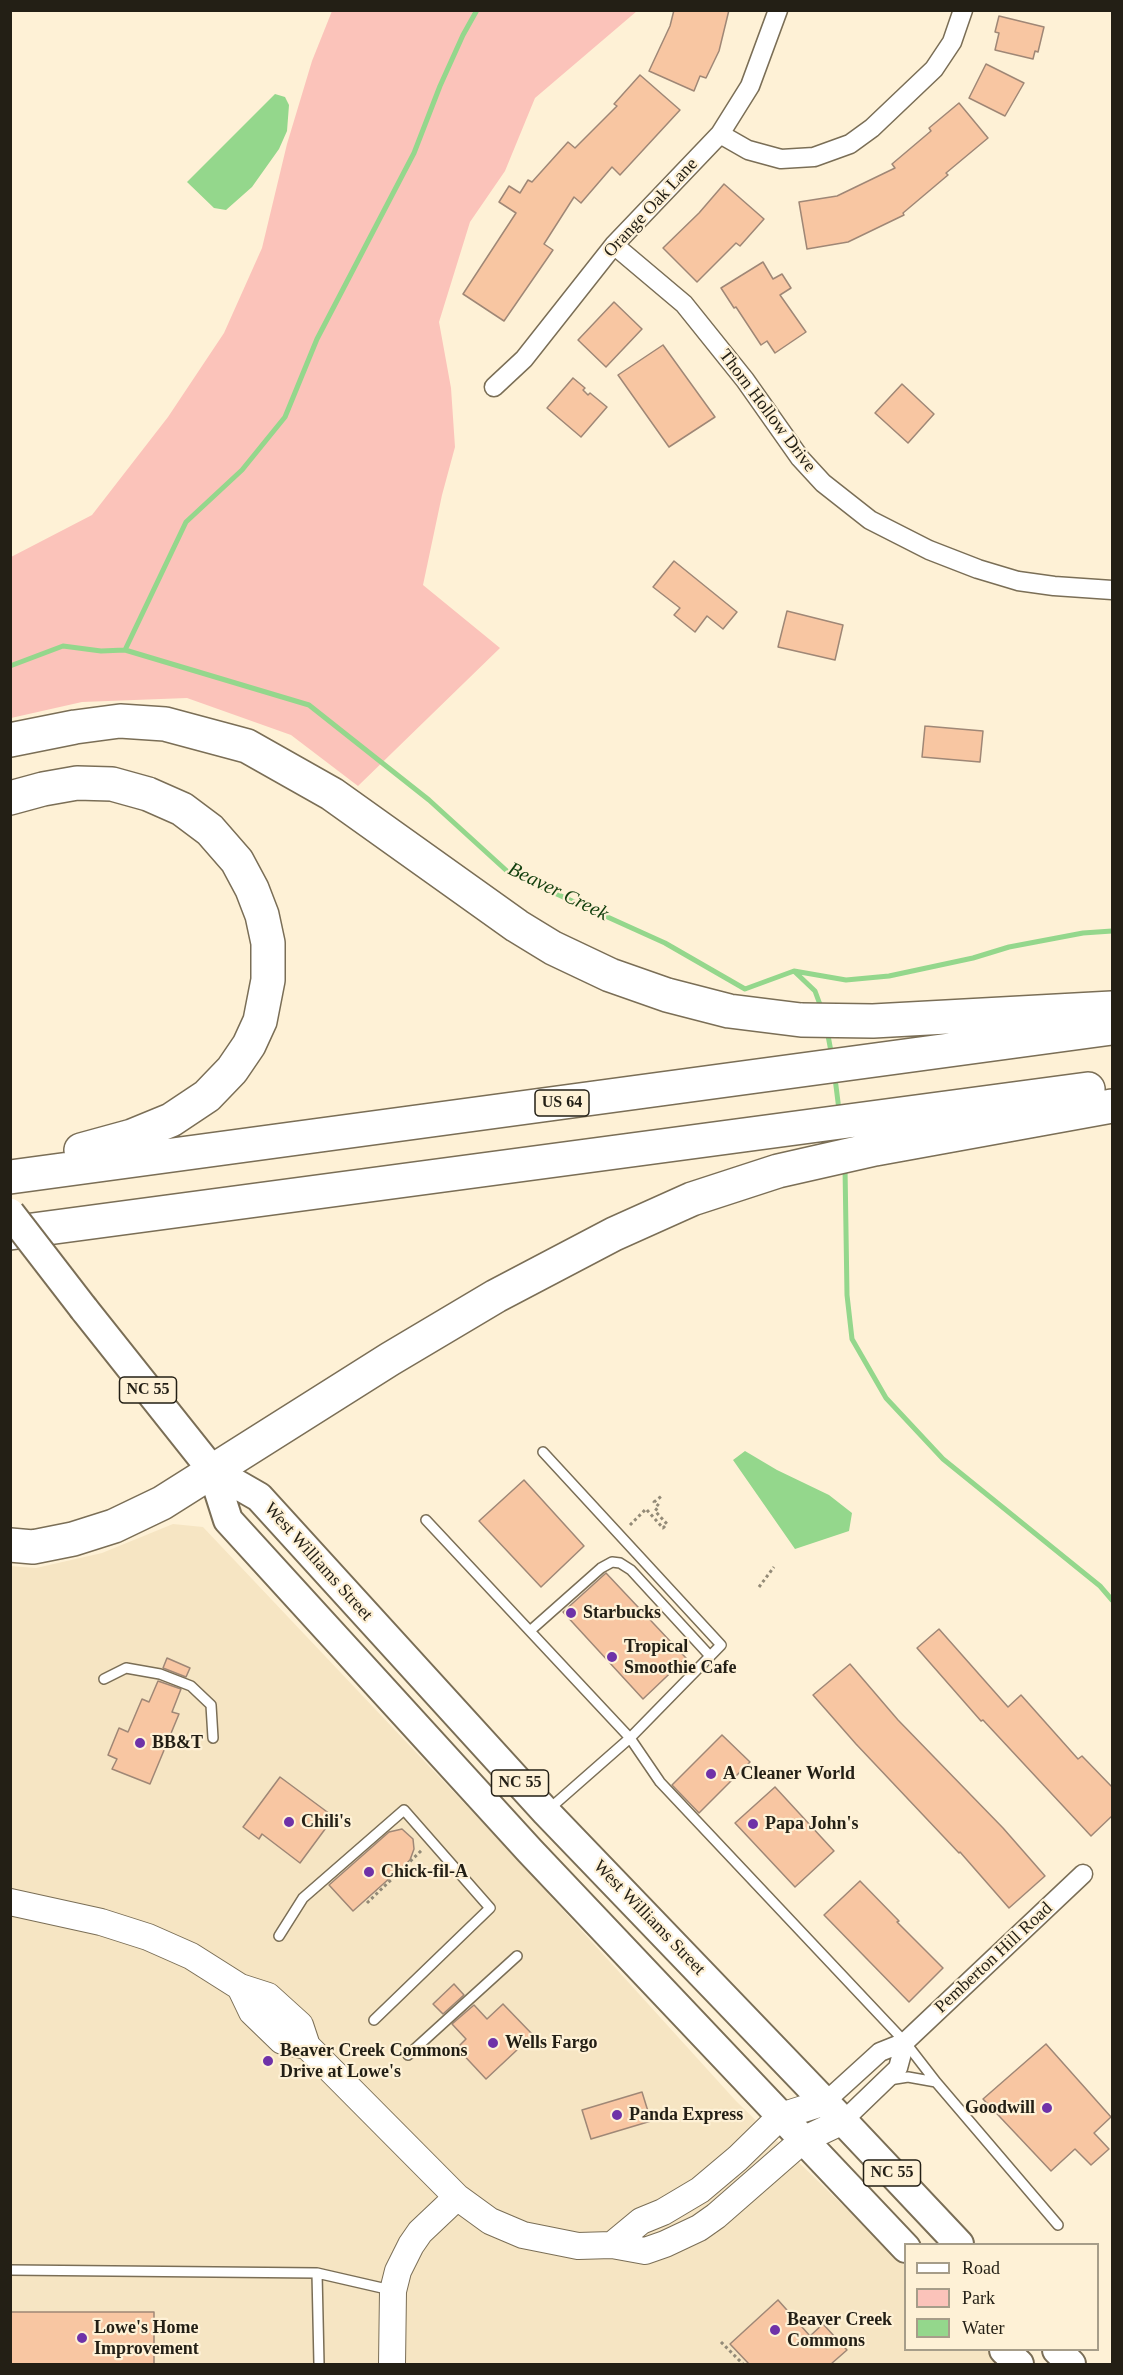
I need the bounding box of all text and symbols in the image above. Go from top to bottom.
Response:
street label: Orange Oak Lane [599,154,703,262]
street label: Thorn Hollow Drive [714,345,820,477]
water label: Beaver Creek [504,857,612,927]
road number: US 64 [535,1090,589,1116]
road number: NC 55 [120,1377,176,1403]
street label: West Williams Street [259,1498,377,1626]
place label: Starbucks [583,1602,661,1624]
marker: Starbucks [564,1606,578,1620]
place label: Tropical Smoothie Cafe [624,1636,736,1678]
marker: Tropical Smoothie Cafe [605,1650,619,1664]
place label: BB&T [152,1732,203,1754]
marker: BB&T [133,1736,147,1750]
place label: A Cleaner World [723,1763,855,1785]
marker: A Cleaner World [704,1767,718,1781]
road number: NC 55 [492,1770,548,1796]
place label: Chili's [301,1811,351,1833]
place label: Papa John's [765,1813,859,1835]
marker: Chili's [282,1815,296,1829]
marker: Papa John's [746,1817,760,1831]
street label: West Williams Street [589,1856,709,1980]
place label: Chick-fil-A [381,1861,468,1883]
marker: Chick-fil-A [362,1865,376,1879]
street label: Pemberton Hill Road [931,1898,1057,2018]
place label: Wells Fargo [505,2032,597,2054]
marker: Wells Fargo [486,2036,500,2050]
place label: Beaver Creek Commons Drive at Lowe's [280,2040,468,2082]
marker: Beaver Creek Commons Drive at Lowe's [261,2054,275,2068]
place label: Goodwill [965,2097,1035,2119]
marker: Goodwill [1040,2101,1054,2115]
place label: Panda Express [629,2104,743,2126]
marker: Panda Express [610,2108,624,2122]
road number: NC 55 [864,2160,920,2186]
legend [904,2243,1099,2351]
text: Road [962,2258,1000,2278]
text: Park [962,2288,995,2308]
place label: Beaver Creek Commons [787,2309,892,2352]
place label: Lowe's Home Improvement [94,2317,199,2360]
text: Water [962,2318,1005,2338]
marker: Beaver Creek Commons [768,2323,782,2337]
marker: Lowe's Home Improvement [75,2331,89,2345]

